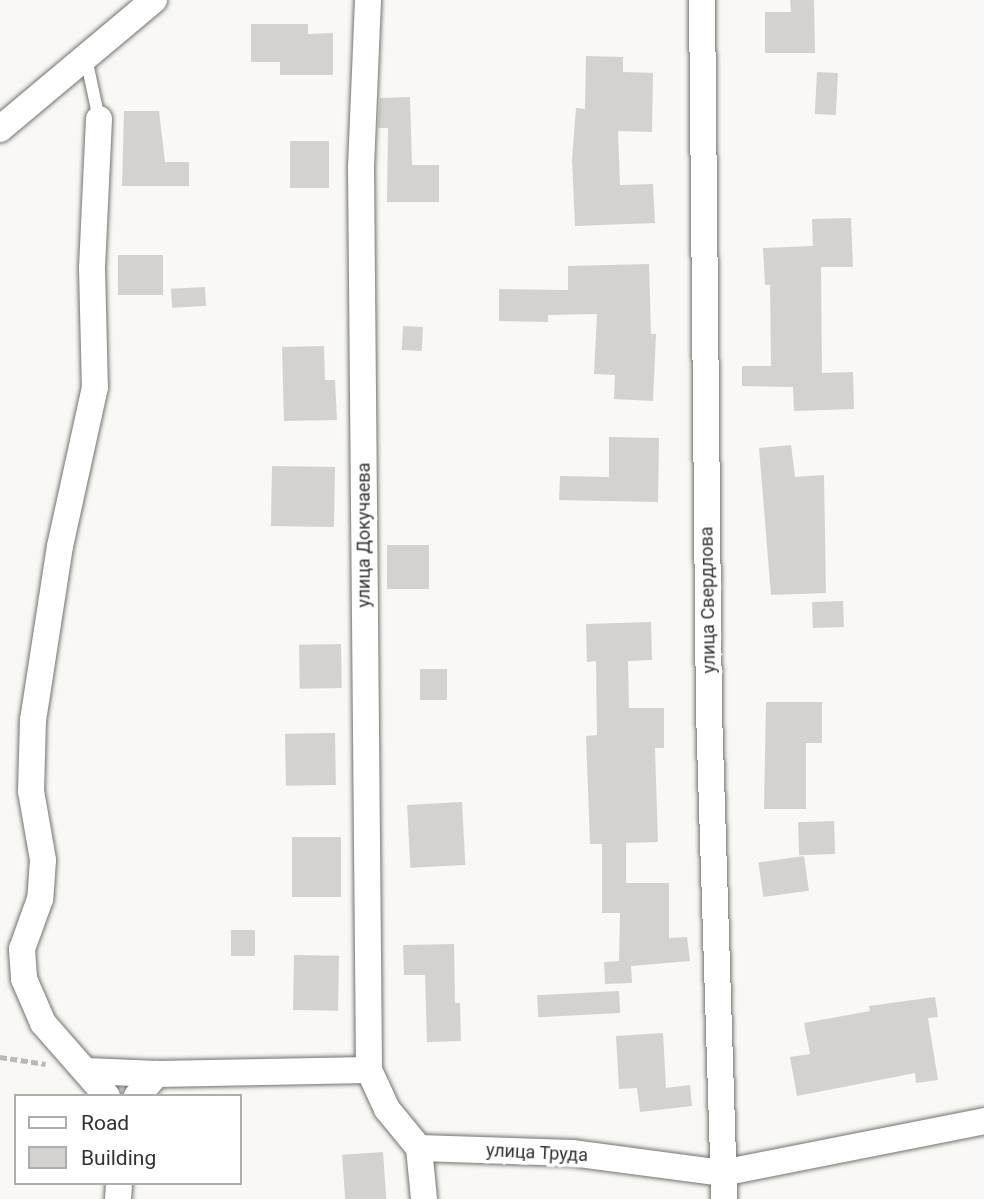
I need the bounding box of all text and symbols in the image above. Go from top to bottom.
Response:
street label: улица Докучаева [353,462,375,608]
street label: улица Свердлова [696,526,720,674]
legend [14,1094,242,1185]
text: Road [81,1111,129,1135]
street label: улица Труда [485,1140,589,1166]
text: Building [81,1146,156,1170]

